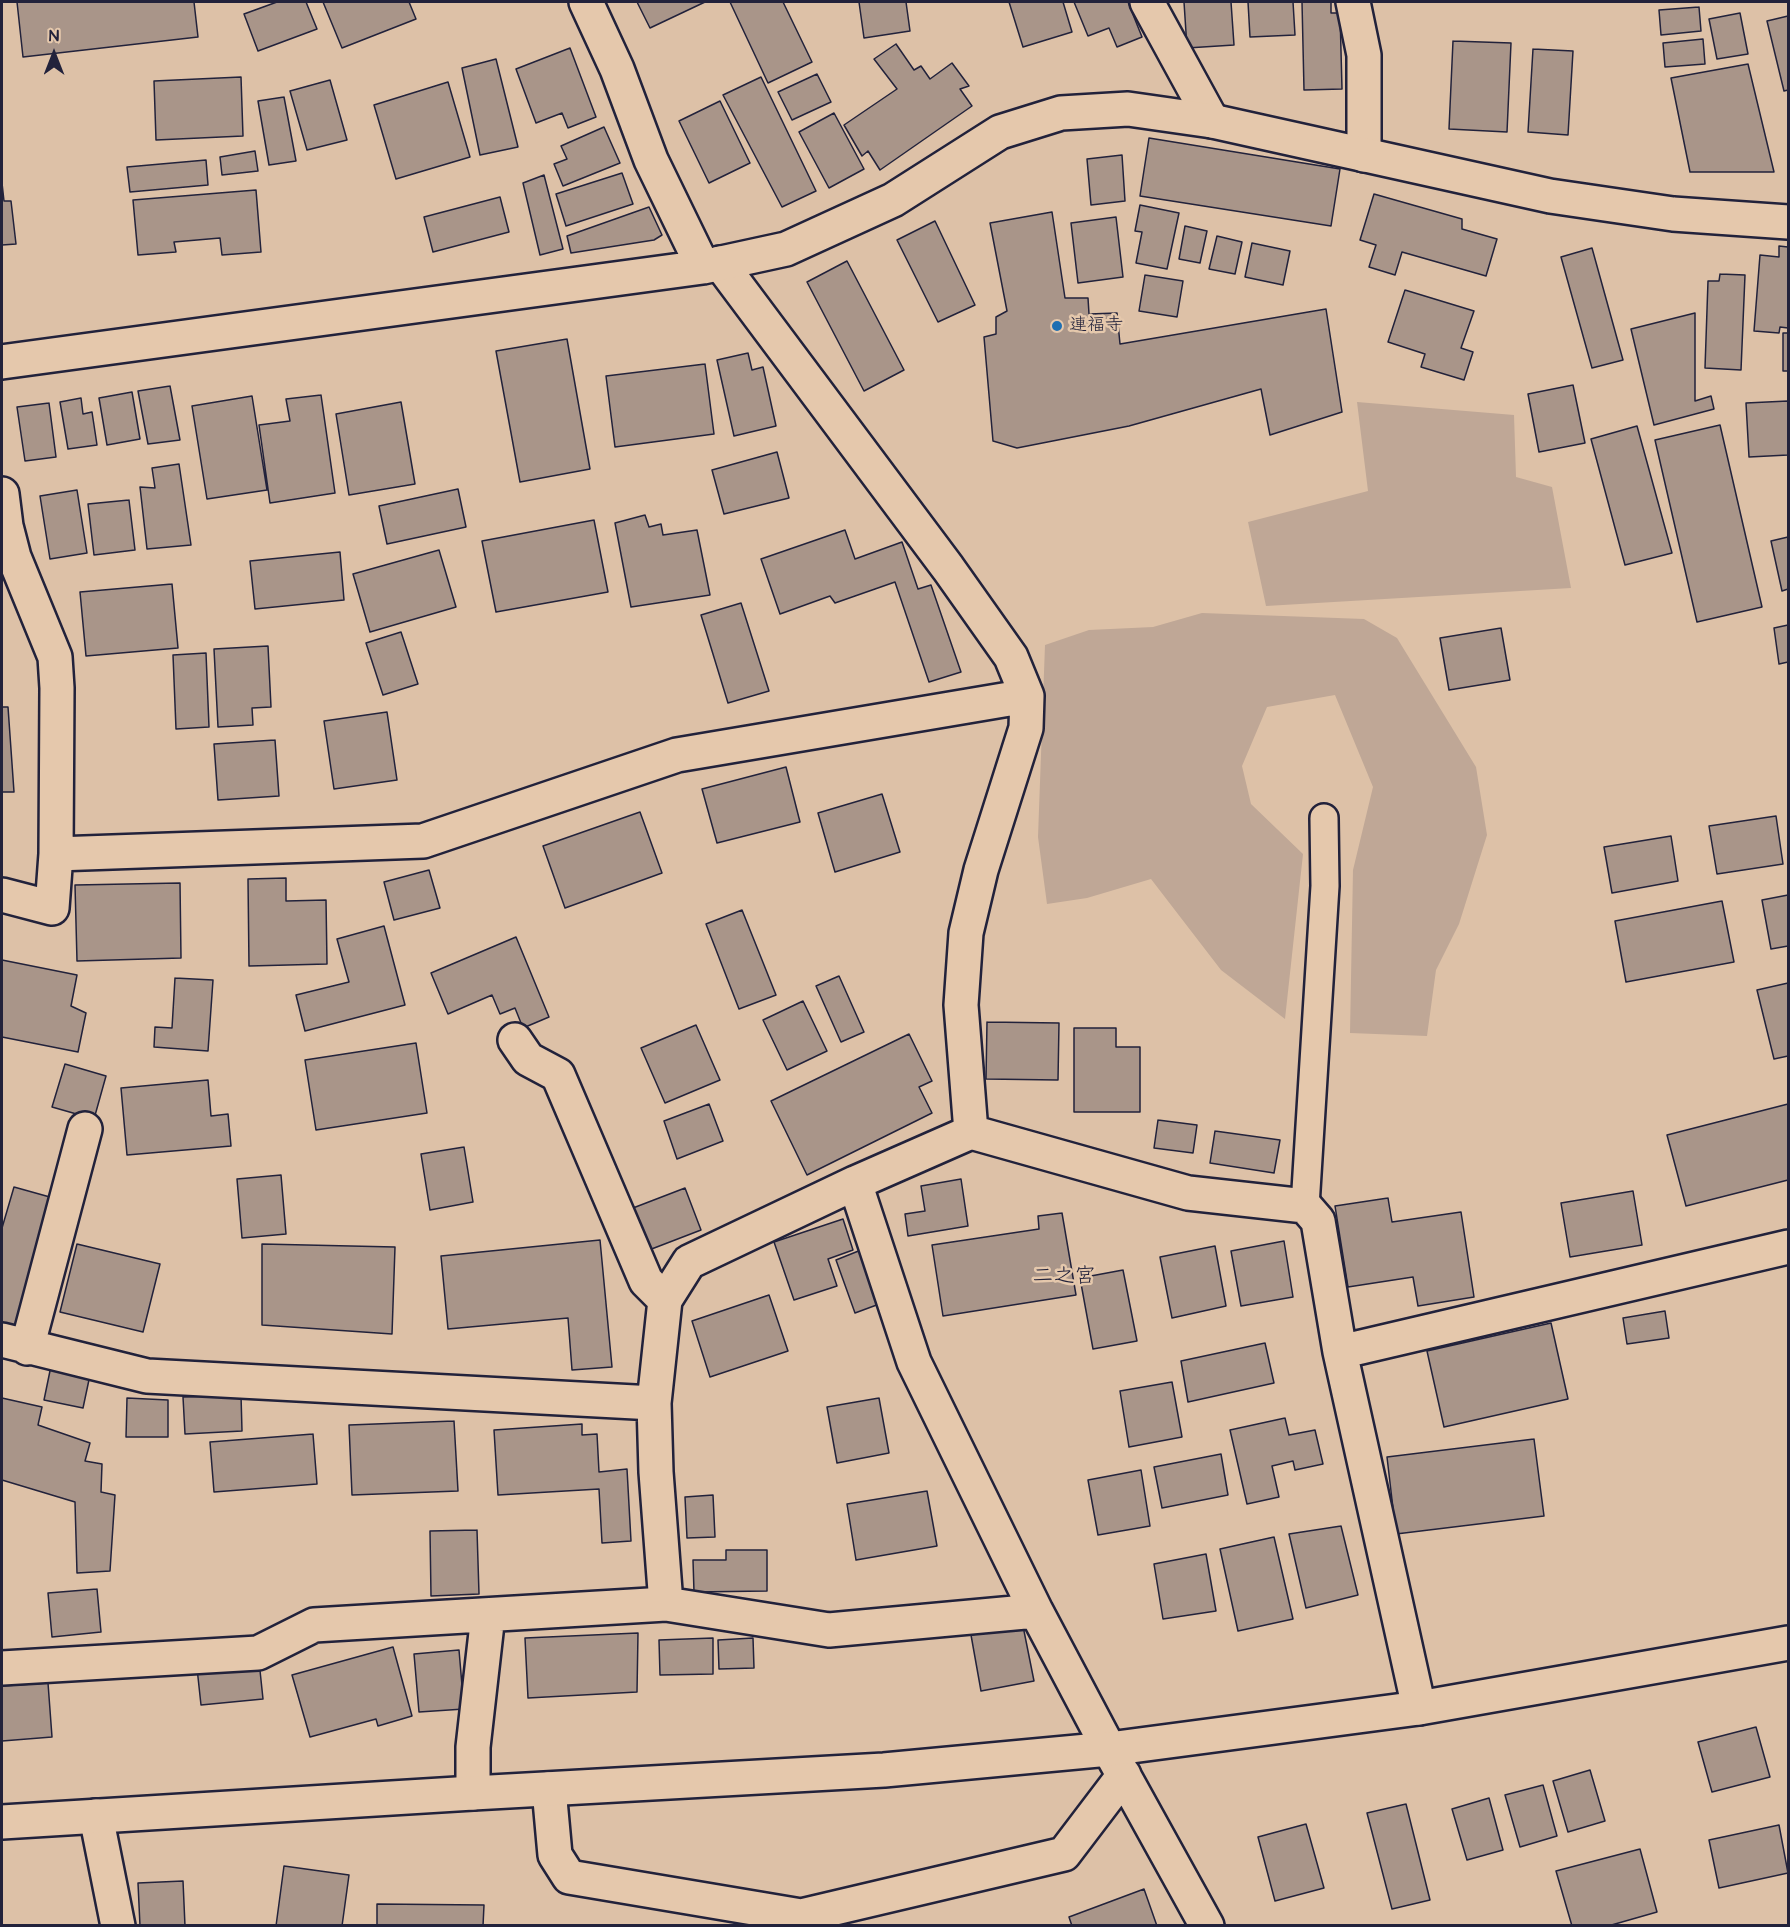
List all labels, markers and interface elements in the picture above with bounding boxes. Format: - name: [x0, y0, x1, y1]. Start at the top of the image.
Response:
- north arrow: [24, 24, 84, 84]
- text: N: [49, 25, 59, 47]
- place label: 連福寺: [1069, 315, 1123, 337]
- marker: 連福寺: [1050, 319, 1064, 333]
- district label: 二之宮: [1033, 1265, 1095, 1291]

